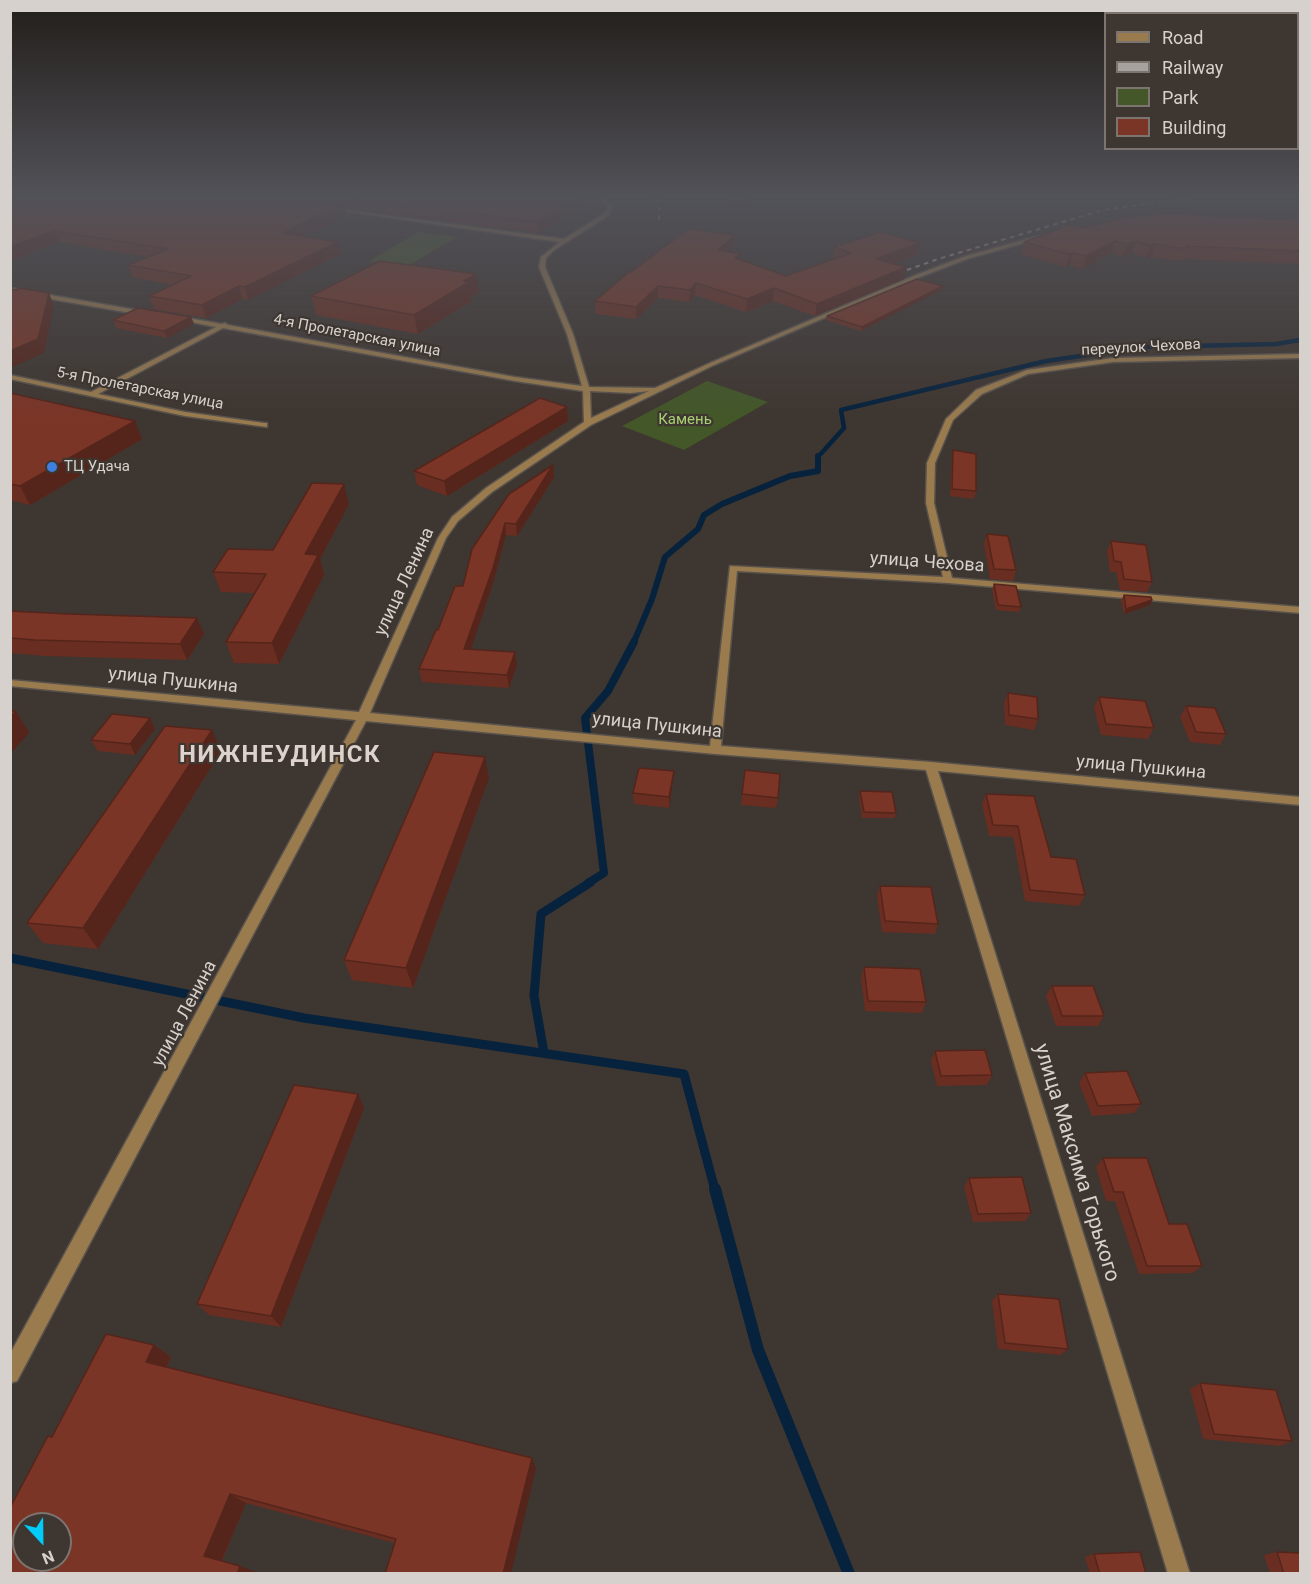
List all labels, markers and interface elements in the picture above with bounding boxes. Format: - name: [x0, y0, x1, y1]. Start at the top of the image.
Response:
- legend: [1104, 12, 1299, 150]
- text: Road: [1162, 27, 1203, 48]
- text: Railway: [1162, 57, 1223, 78]
- text: Park: [1162, 87, 1198, 108]
- text: Building: [1162, 117, 1226, 138]
- street label: 4-я Пролетарская улица: [272, 311, 442, 361]
- street label: переулок Чехова: [1081, 336, 1201, 360]
- street label: 5-я Пролетарская улица: [55, 364, 225, 414]
- park label: Камень: [658, 411, 712, 429]
- place label: ТЦ Удача: [64, 458, 130, 476]
- marker: ТЦ Удача: [45, 460, 59, 474]
- street label: улица Ленина: [370, 524, 440, 640]
- street label: улица Чехова: [869, 548, 985, 578]
- street label: улица Пушкина: [107, 663, 239, 699]
- street label: улица Пушкина: [591, 708, 723, 744]
- district label: НИЖНЕУДИНСК: [179, 742, 381, 770]
- street label: улица Пушкина: [1075, 752, 1207, 784]
- street label: улица Ленина: [148, 957, 222, 1071]
- street label: улица Максима Горького: [1028, 1041, 1124, 1285]
- north arrow: [12, 1512, 72, 1572]
- text: N: [39, 1546, 57, 1568]

